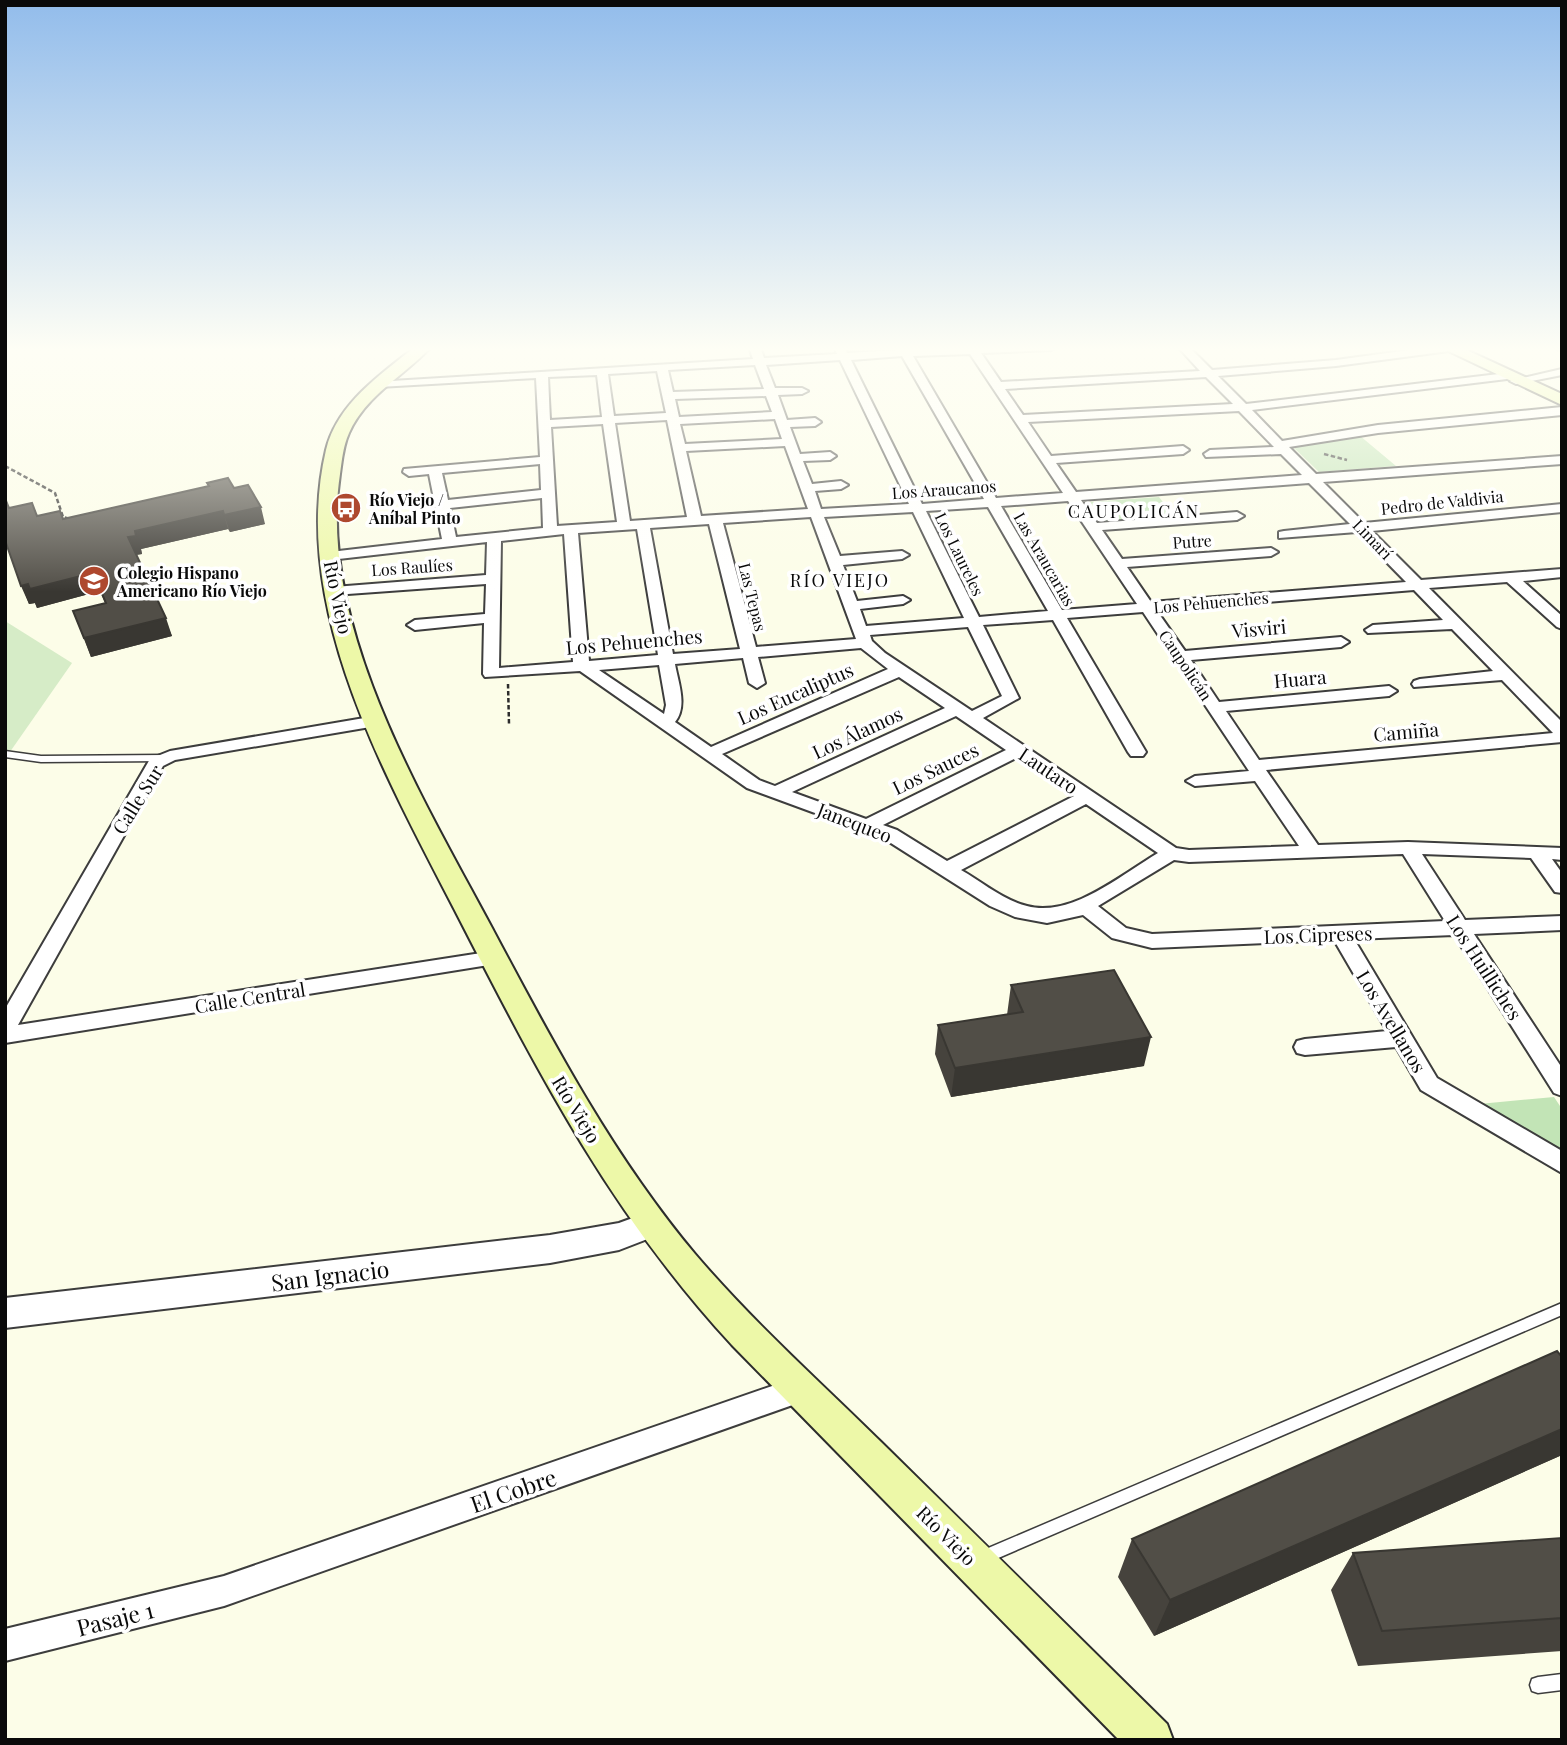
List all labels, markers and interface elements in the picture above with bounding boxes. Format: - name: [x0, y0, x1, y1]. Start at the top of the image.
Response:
- street label: Los Araucanos: [891, 475, 997, 503]
- street label: Pedro de Valdivia: [1380, 485, 1504, 519]
- place label: Río Viejo / Aníbal Pinto: [368, 489, 461, 528]
- bus stop icon: Río Viejo / Aníbal Pinto: [329, 491, 363, 525]
- district label: CAUPOLICÁN: [1068, 499, 1200, 523]
- street label: Las Araucarias: [1010, 508, 1080, 610]
- street label: Los Laureles: [931, 509, 989, 599]
- street label: Limarí: [1349, 514, 1397, 564]
- street label: Putre: [1172, 529, 1212, 553]
- street label: Los Raulíes: [371, 554, 453, 580]
- street label: Río Viejo: [319, 558, 359, 636]
- street label: Las Tepas: [734, 561, 772, 633]
- place label: Colegio Hispano Americano Río Viejo: [116, 562, 267, 601]
- school or university icon: Colegio Hispano Americano Río Viejo: [77, 564, 111, 598]
- district label: RÍO VIEJO: [790, 568, 890, 592]
- street label: Los Pehuenches: [1153, 587, 1269, 617]
- street label: Visviri: [1230, 613, 1288, 643]
- street label: Los Pehuenches: [565, 622, 703, 660]
- street label: Caupolicán: [1155, 626, 1218, 705]
- street label: Los Eucaliptus: [733, 656, 857, 730]
- street label: Huara: [1273, 663, 1328, 693]
- street label: Los Álamos: [808, 700, 906, 764]
- street label: Camiña: [1372, 715, 1440, 747]
- street label: Los Sauces: [888, 736, 982, 800]
- street label: Lautaro: [1014, 741, 1084, 799]
- street label: Calle Sur: [105, 759, 169, 839]
- street label: Janequeo: [813, 796, 896, 848]
- street label: Los Huilliches: [1441, 909, 1529, 1025]
- street label: Los Cipreses: [1263, 919, 1373, 949]
- street label: Los Avellanos: [1351, 965, 1433, 1077]
- street label: Calle Central: [193, 975, 308, 1019]
- street label: Río Viejo: [547, 1070, 607, 1148]
- street label: San Ignacio: [269, 1252, 391, 1298]
- street label: El Cobre: [466, 1461, 560, 1519]
- street label: Río Viejo: [911, 1499, 983, 1571]
- street label: Pasaje 1: [73, 1593, 157, 1643]

